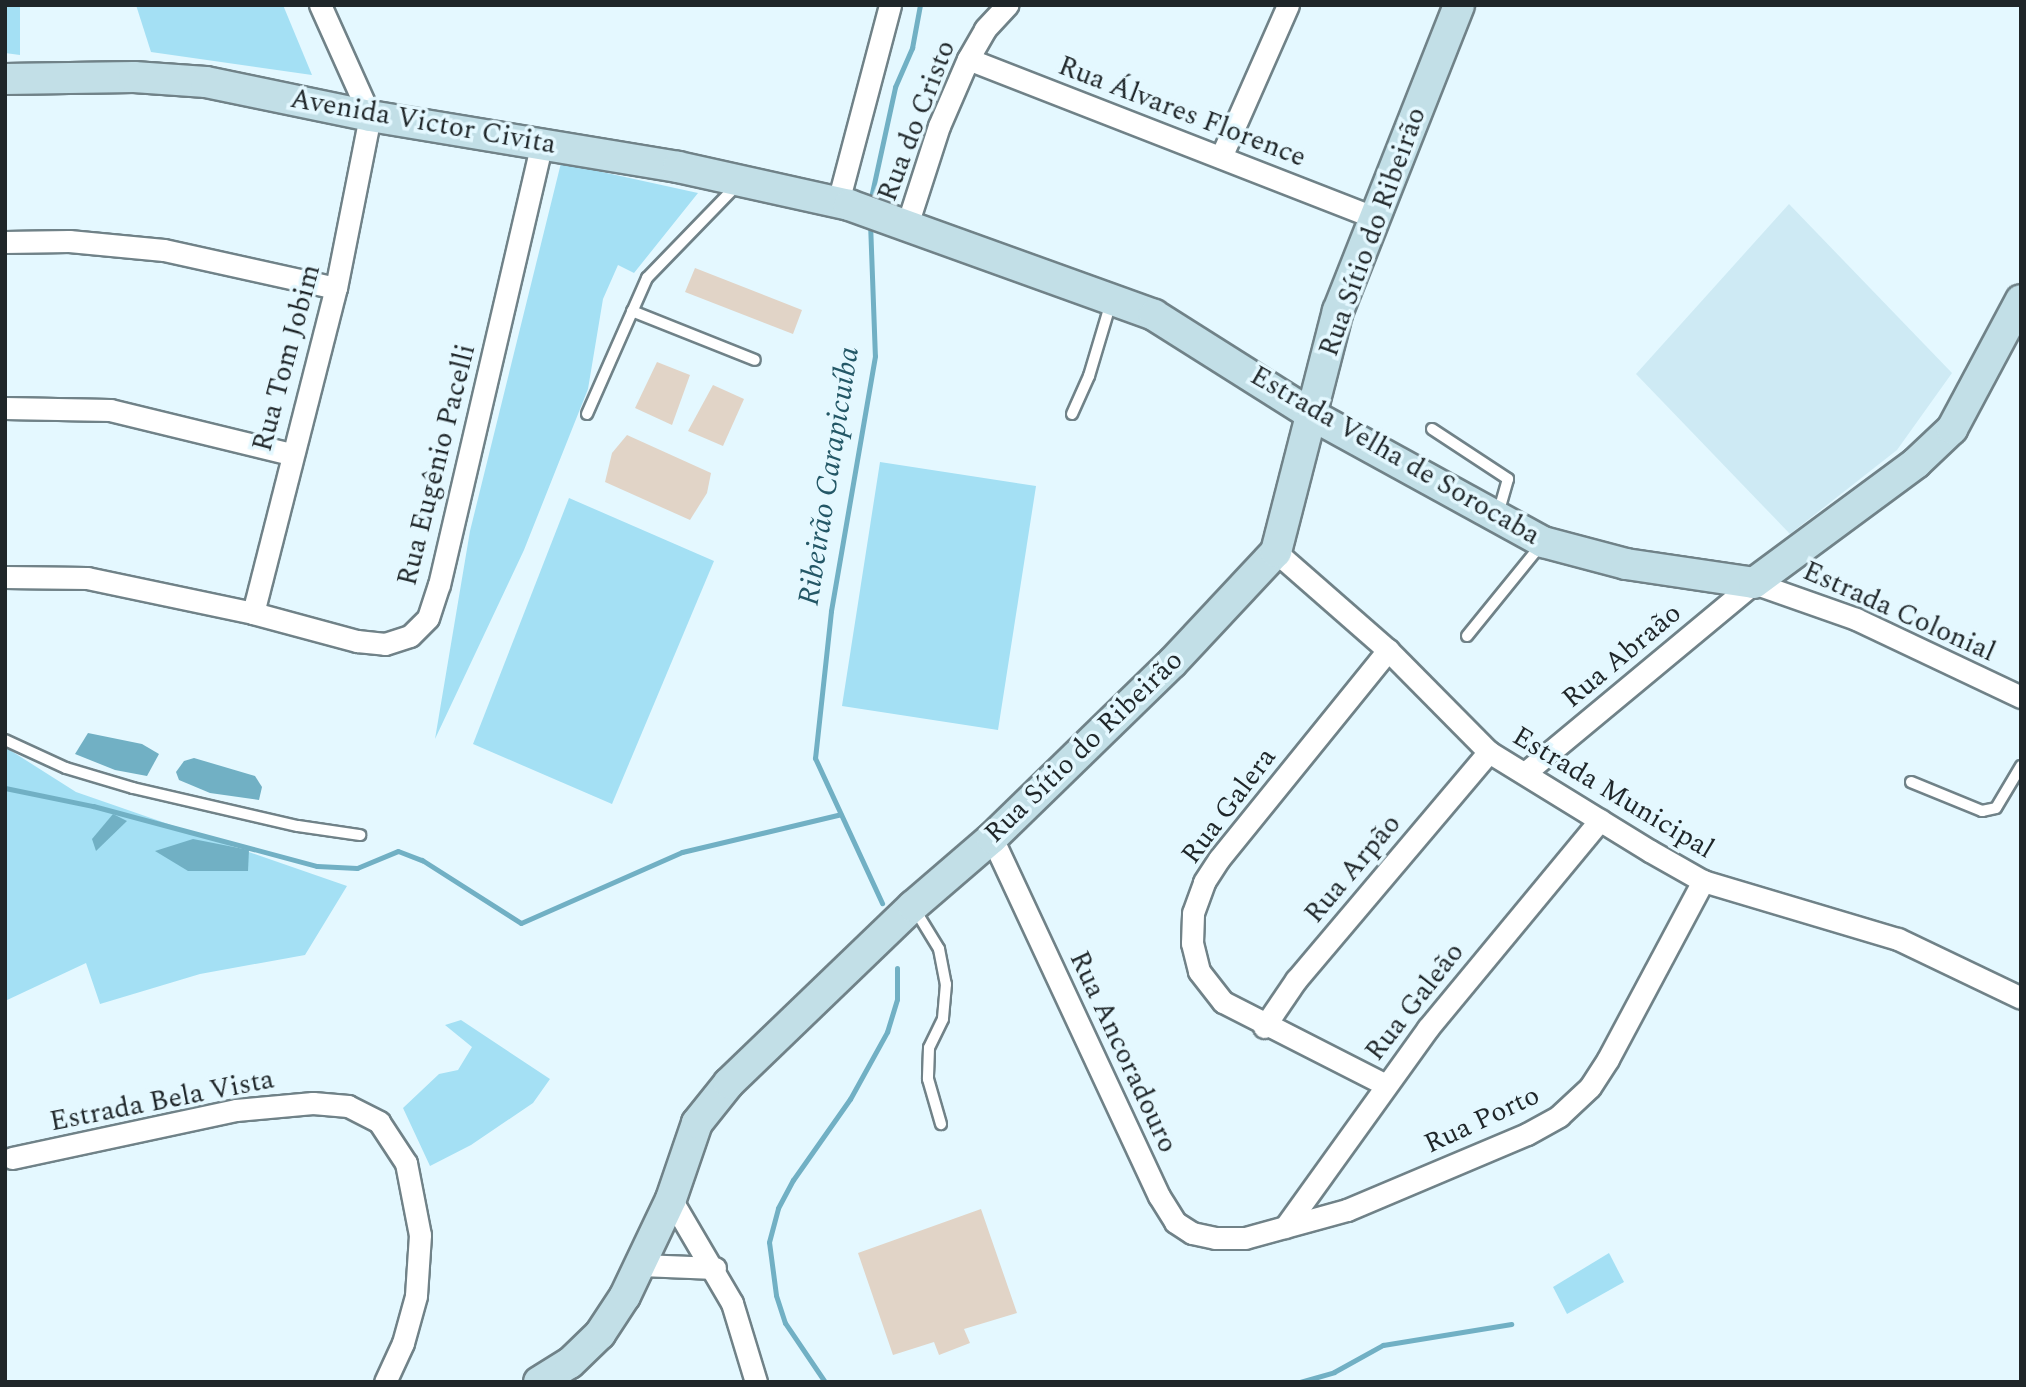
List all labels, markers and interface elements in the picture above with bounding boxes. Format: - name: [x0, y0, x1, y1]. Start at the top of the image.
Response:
- street label: Rua do Cristo: [871, 36, 963, 206]
- street label: Rua Álvares Florence: [1053, 49, 1311, 175]
- street label: Avenida Victor Civita: [288, 82, 558, 162]
- street label: Rua Sítio do Ribeirão: [1312, 103, 1434, 361]
- street label: Rua Tom Jobim: [246, 261, 328, 455]
- street label: Rua Eugênio Pacelli: [391, 341, 483, 589]
- water label: Ribeirão Carapicuíba: [791, 344, 867, 608]
- street label: Estrada Velha de Sorocaba: [1244, 359, 1546, 553]
- street label: Estrada Colonial: [1798, 555, 2000, 669]
- street label: Rua Abraão: [1556, 597, 1688, 715]
- street label: Rua Sítio do Ribeirão: [978, 644, 1190, 850]
- street label: Estrada Municipal: [1506, 720, 1720, 866]
- street label: Rua Galera: [1174, 741, 1284, 871]
- street label: Rua Arpão: [1298, 808, 1408, 930]
- street label: Rua Galeão: [1358, 936, 1472, 1068]
- street label: Rua Ancoradouro: [1062, 946, 1184, 1158]
- street label: Estrada Bela Vista: [47, 1063, 277, 1139]
- street label: Rua Porto: [1419, 1079, 1545, 1161]

